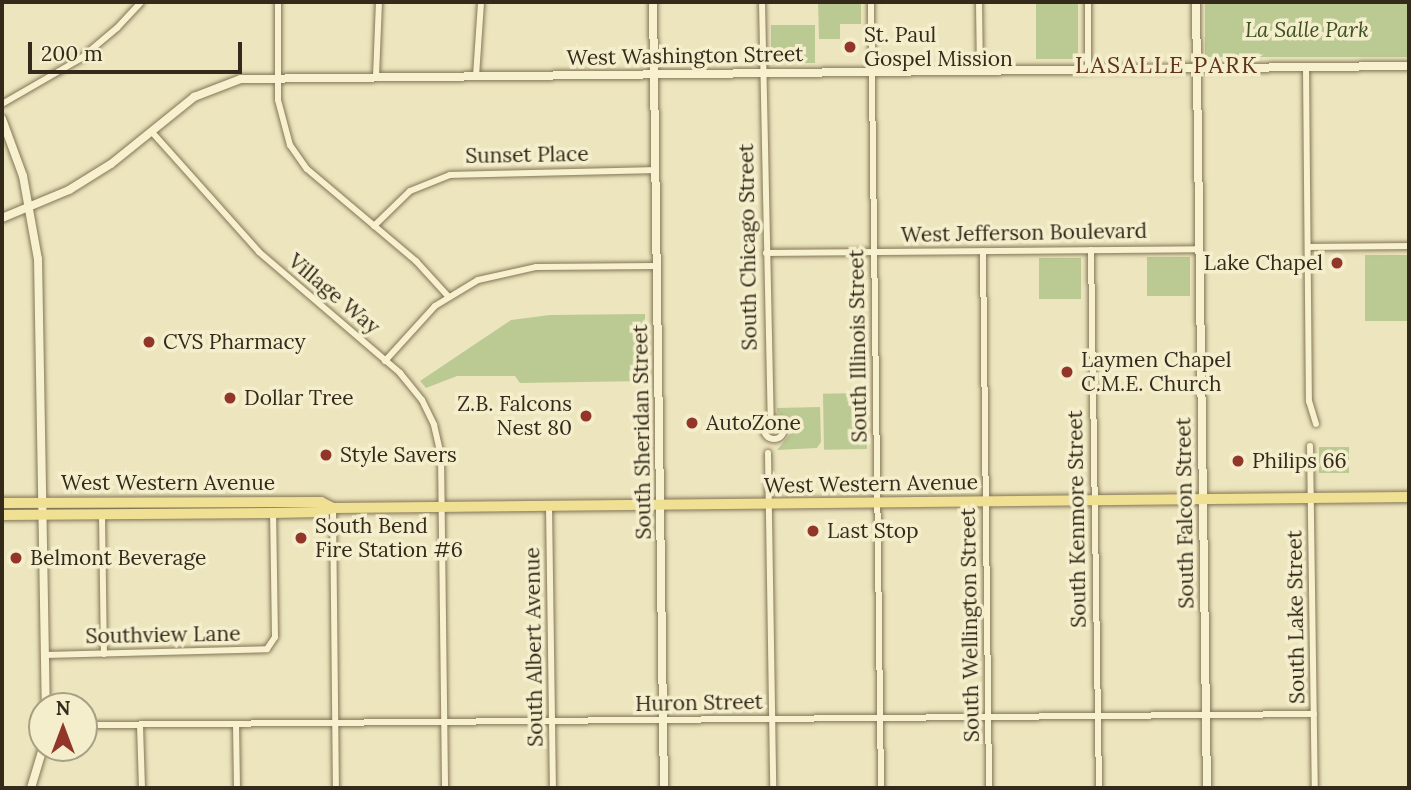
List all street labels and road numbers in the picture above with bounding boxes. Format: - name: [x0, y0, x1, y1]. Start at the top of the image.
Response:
- street label: West Washington Street: [567, 41, 803, 71]
- street label: Sunset Place: [465, 141, 589, 169]
- street label: South Chicago Street: [734, 143, 762, 351]
- street label: West Jefferson Boulevard: [901, 218, 1147, 248]
- street label: Village Way: [283, 248, 385, 340]
- street label: South Illinois Street: [844, 249, 872, 443]
- street label: South Sheridan Street: [628, 324, 656, 540]
- street label: South Kenmore Street: [1063, 410, 1091, 628]
- street label: South Falcon Street: [1171, 417, 1199, 609]
- street label: West Western Avenue: [61, 470, 275, 496]
- street label: West Western Avenue: [764, 470, 978, 498]
- street label: South Wellington Street: [955, 508, 985, 742]
- street label: South Lake Street: [1282, 530, 1310, 704]
- street label: South Albert Avenue: [520, 547, 548, 747]
- street label: Southview Lane: [85, 621, 241, 649]
- street label: Huron Street: [635, 689, 763, 717]

